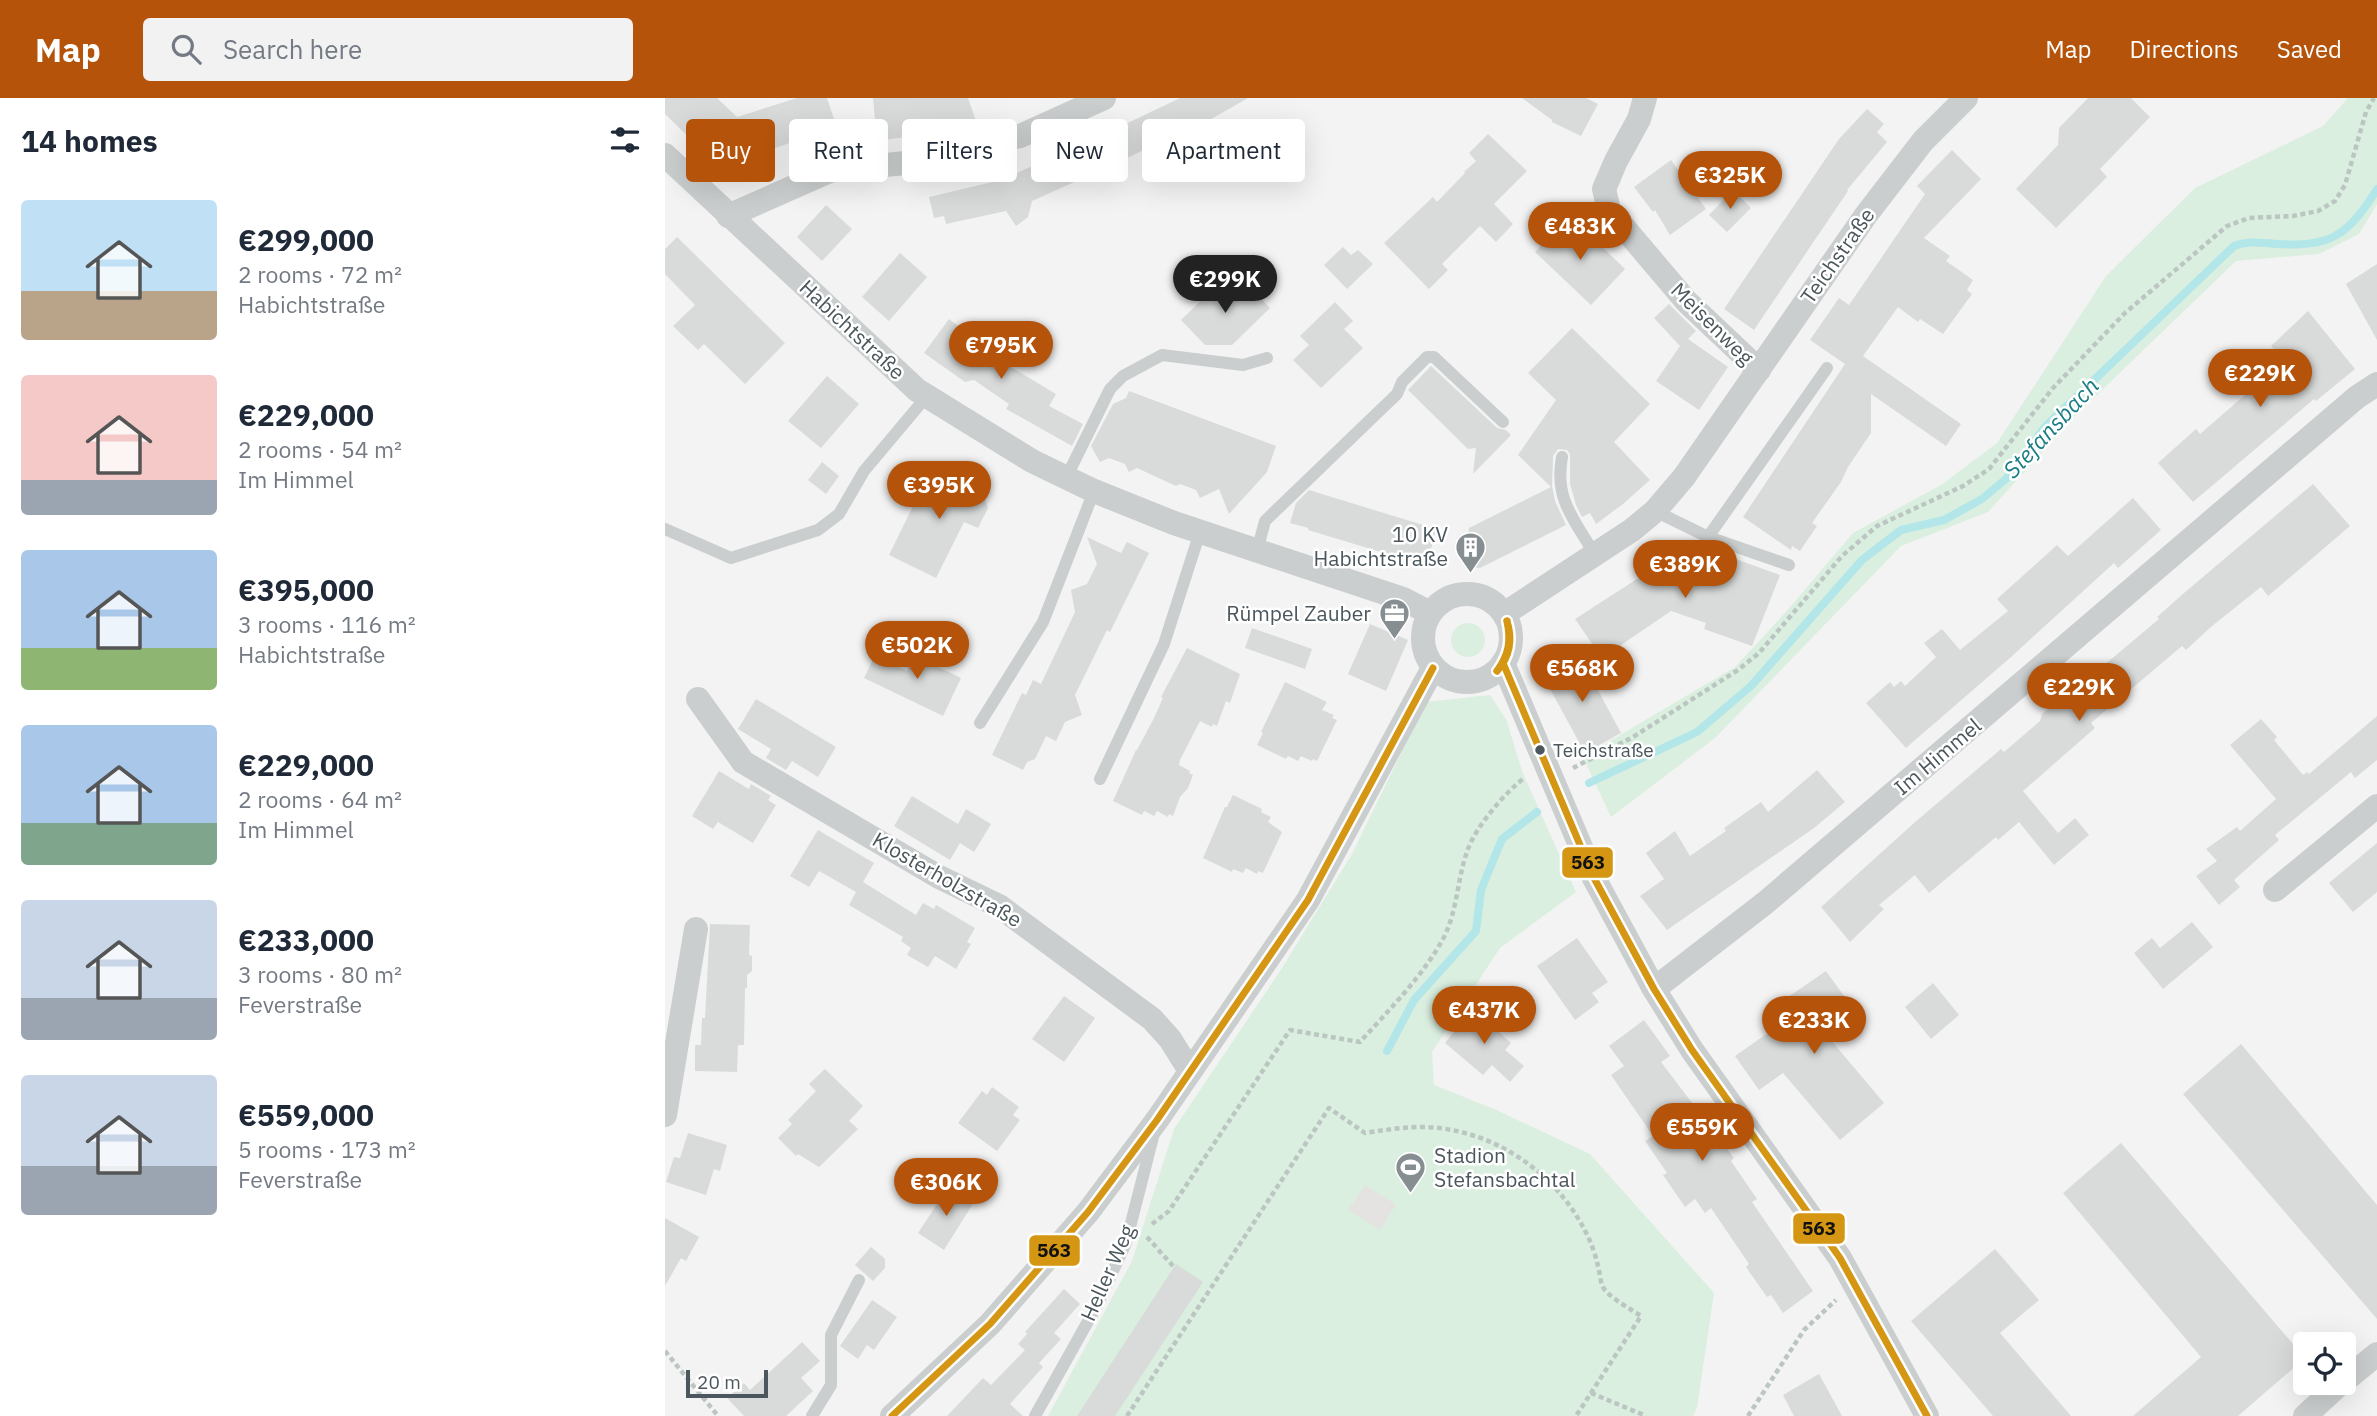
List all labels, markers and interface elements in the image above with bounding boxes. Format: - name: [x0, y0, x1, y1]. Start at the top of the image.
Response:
- search box: [143, 18, 633, 81]
- text: Map: [35, 28, 101, 71]
- icon: search: [167, 30, 205, 68]
- text: Search here: [223, 32, 362, 66]
- text: Map: [2045, 33, 2091, 65]
- text: Directions: [2129, 33, 2239, 65]
- text: Saved: [2277, 33, 2342, 65]
- chip: Buy: [686, 119, 775, 182]
- chip: Rent: [789, 119, 888, 182]
- chip: Filters: [902, 119, 1017, 182]
- chip: New: [1031, 119, 1128, 182]
- chip: Apartment: [1142, 119, 1305, 182]
- text: 14 homes: [21, 121, 158, 160]
- icon: filters: [606, 121, 644, 159]
- pin: €325K: [1681, 152, 1779, 211]
- text: €325K: [1694, 159, 1766, 189]
- pin: €483K: [1531, 202, 1629, 262]
- street label: Teichstraße: [1794, 202, 1881, 309]
- text: €483K: [1544, 210, 1616, 240]
- text: €299,000: [238, 220, 374, 259]
- icon: home: [77, 228, 161, 312]
- pin: €299K: [1176, 256, 1274, 315]
- text: 2 rooms · 72 m²: [238, 259, 402, 289]
- text: €299K: [1189, 263, 1261, 293]
- street label: Habichtstraße: [794, 273, 911, 385]
- street label: Meisenweg: [1665, 276, 1760, 371]
- text: Habichtstraße: [238, 289, 385, 319]
- pin: €795K: [952, 322, 1050, 381]
- text: €795K: [965, 329, 1037, 359]
- pin: €229K: [2211, 350, 2309, 409]
- text: €229K: [2224, 357, 2296, 387]
- water label: Stefansbach: [1996, 371, 2105, 484]
- text: €229,000: [238, 395, 374, 434]
- icon: home: [77, 403, 161, 487]
- text: 2 rooms · 54 m²: [238, 434, 402, 464]
- pin: €395K: [890, 462, 988, 521]
- text: Im Himmel: [238, 464, 354, 494]
- text: €395K: [903, 469, 975, 499]
- place label: 10 KV Habichtstraße: [1313, 520, 1448, 572]
- building icon: 10 KV Habichtstraße: [1454, 530, 1488, 574]
- pin: €389K: [1636, 540, 1734, 600]
- text: €389K: [1649, 548, 1721, 578]
- text: €395,000: [238, 570, 374, 609]
- icon: home: [77, 578, 161, 662]
- office icon: Rümpel Zauber: [1377, 597, 1411, 641]
- place label: Rümpel Zauber: [1226, 599, 1371, 627]
- text: 3 rooms · 116 m²: [238, 609, 416, 639]
- pin: €502K: [868, 622, 966, 681]
- text: €502K: [881, 629, 953, 659]
- text: Habichtstraße: [238, 639, 385, 669]
- pin: €568K: [1533, 644, 1631, 704]
- text: €568K: [1546, 652, 1618, 682]
- pin: €229K: [2030, 664, 2128, 723]
- text: €229K: [2043, 671, 2115, 701]
- street label: Im Himmel: [1888, 711, 1987, 801]
- place label: Teichstraße: [1553, 738, 1654, 762]
- marker: Teichstraße: [1533, 743, 1547, 757]
- text: €229,000: [238, 745, 374, 784]
- icon: home: [77, 753, 161, 837]
- text: 2 rooms · 64 m²: [238, 784, 402, 814]
- text: Im Himmel: [238, 814, 354, 844]
- street label: Klosterholzstraße: [868, 825, 1027, 933]
- line badge: 563: [1561, 846, 1614, 879]
- text: 563: [1571, 850, 1605, 874]
- text: €233,000: [238, 920, 374, 959]
- icon: home: [77, 928, 161, 1012]
- text: 3 rooms · 80 m²: [238, 959, 402, 989]
- pin: €437K: [1435, 986, 1533, 1046]
- text: Feverstraße: [238, 989, 362, 1019]
- text: €437K: [1448, 994, 1520, 1024]
- pin: €233K: [1765, 996, 1863, 1056]
- text: €233K: [1778, 1004, 1850, 1034]
- text: €559,000: [238, 1095, 374, 1134]
- icon: home: [77, 1103, 161, 1187]
- pin: €559K: [1653, 1104, 1751, 1163]
- text: €559K: [1666, 1111, 1738, 1141]
- text: 5 rooms · 173 m²: [238, 1134, 416, 1164]
- place label: Stadion Stefansbachtal: [1434, 1141, 1576, 1193]
- sports icon: Stadion Stefansbachtal: [1394, 1151, 1428, 1195]
- pin: €306K: [897, 1158, 995, 1218]
- text: Feverstraße: [238, 1164, 362, 1194]
- text: €306K: [910, 1166, 982, 1196]
- line badge: 563: [1792, 1212, 1846, 1245]
- text: 563: [1802, 1216, 1836, 1240]
- street label: Heller Weg: [1073, 1220, 1141, 1325]
- line badge: 563: [1028, 1234, 1081, 1267]
- text: 563: [1037, 1238, 1071, 1262]
- map controls: [2293, 1332, 2356, 1395]
- button: locate: [2293, 1332, 2356, 1395]
- scale bar: [686, 1367, 768, 1399]
- text: 20 m: [697, 1370, 741, 1394]

